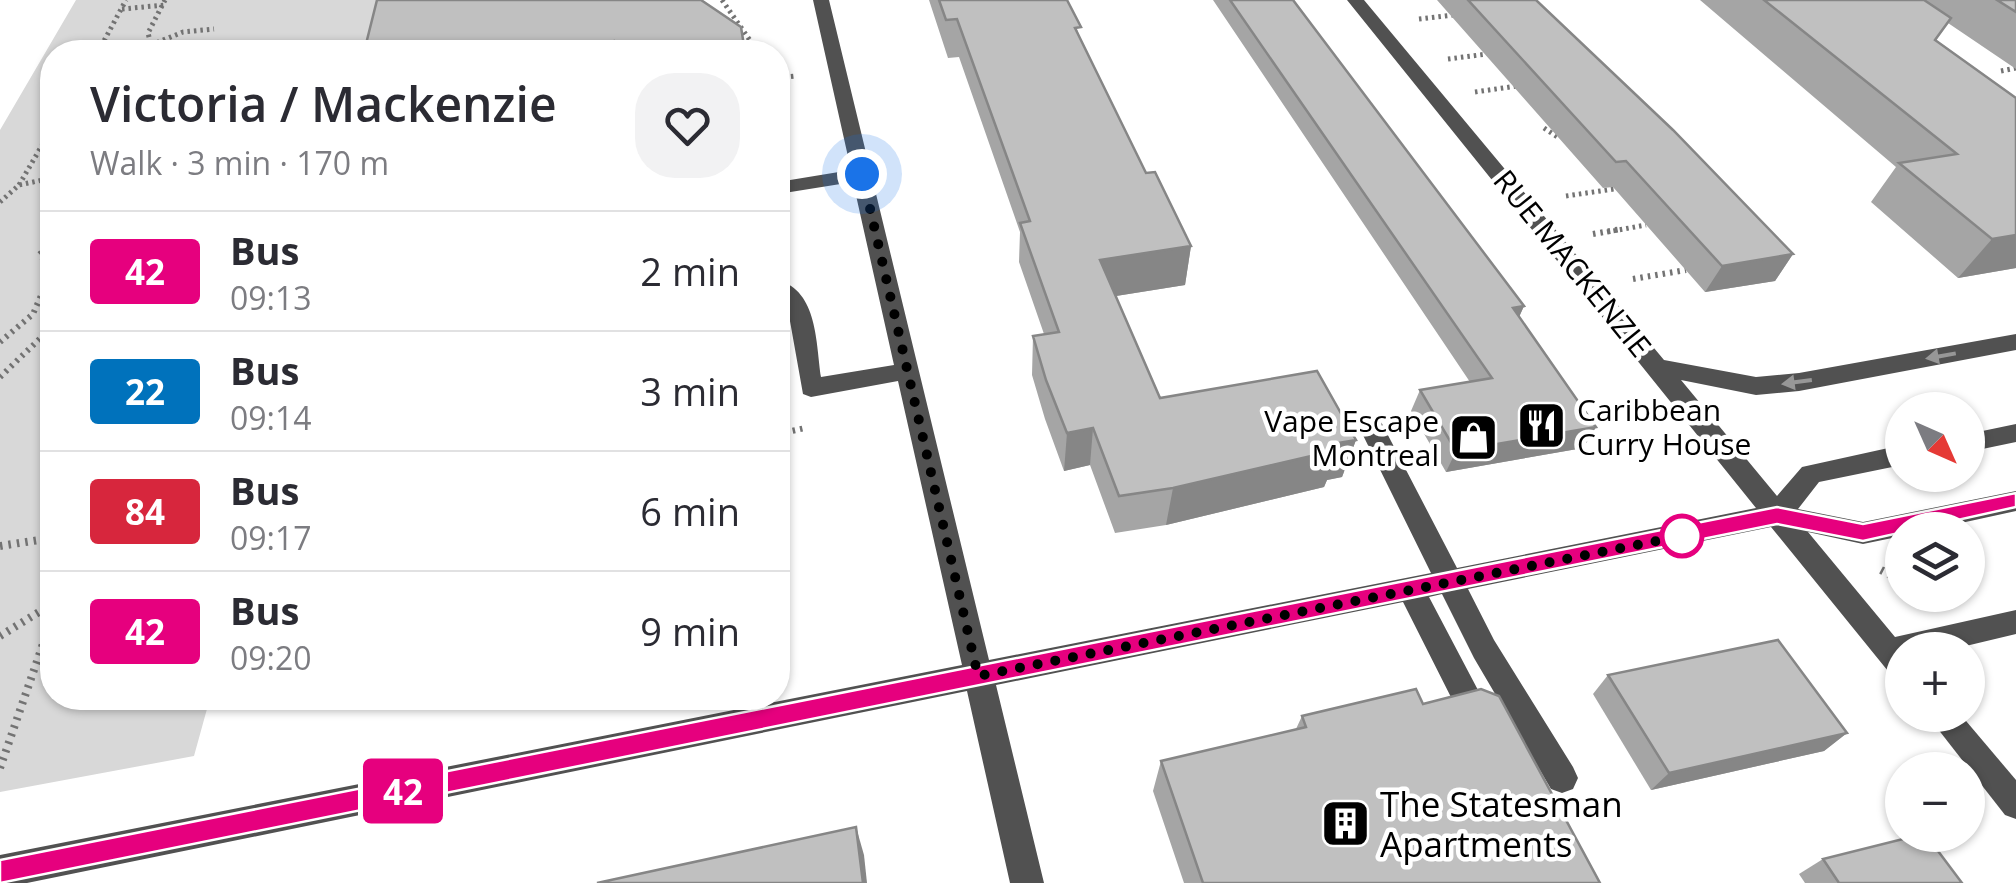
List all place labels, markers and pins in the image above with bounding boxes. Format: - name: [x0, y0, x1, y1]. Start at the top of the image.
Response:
- place label: Caribbean Curry House: [1577, 389, 1751, 464]
- place label: Vape Escape Montreal: [1264, 400, 1439, 475]
- restaurant icon: Caribbean Curry House: [1516, 400, 1568, 452]
- shop icon: Vape Escape Montreal: [1448, 411, 1500, 463]
- unlabelled marker: [1661, 515, 1703, 557]
- place label: The Statesman Apartments: [1380, 780, 1623, 867]
- building icon: The Statesman Apartments: [1319, 797, 1371, 849]

